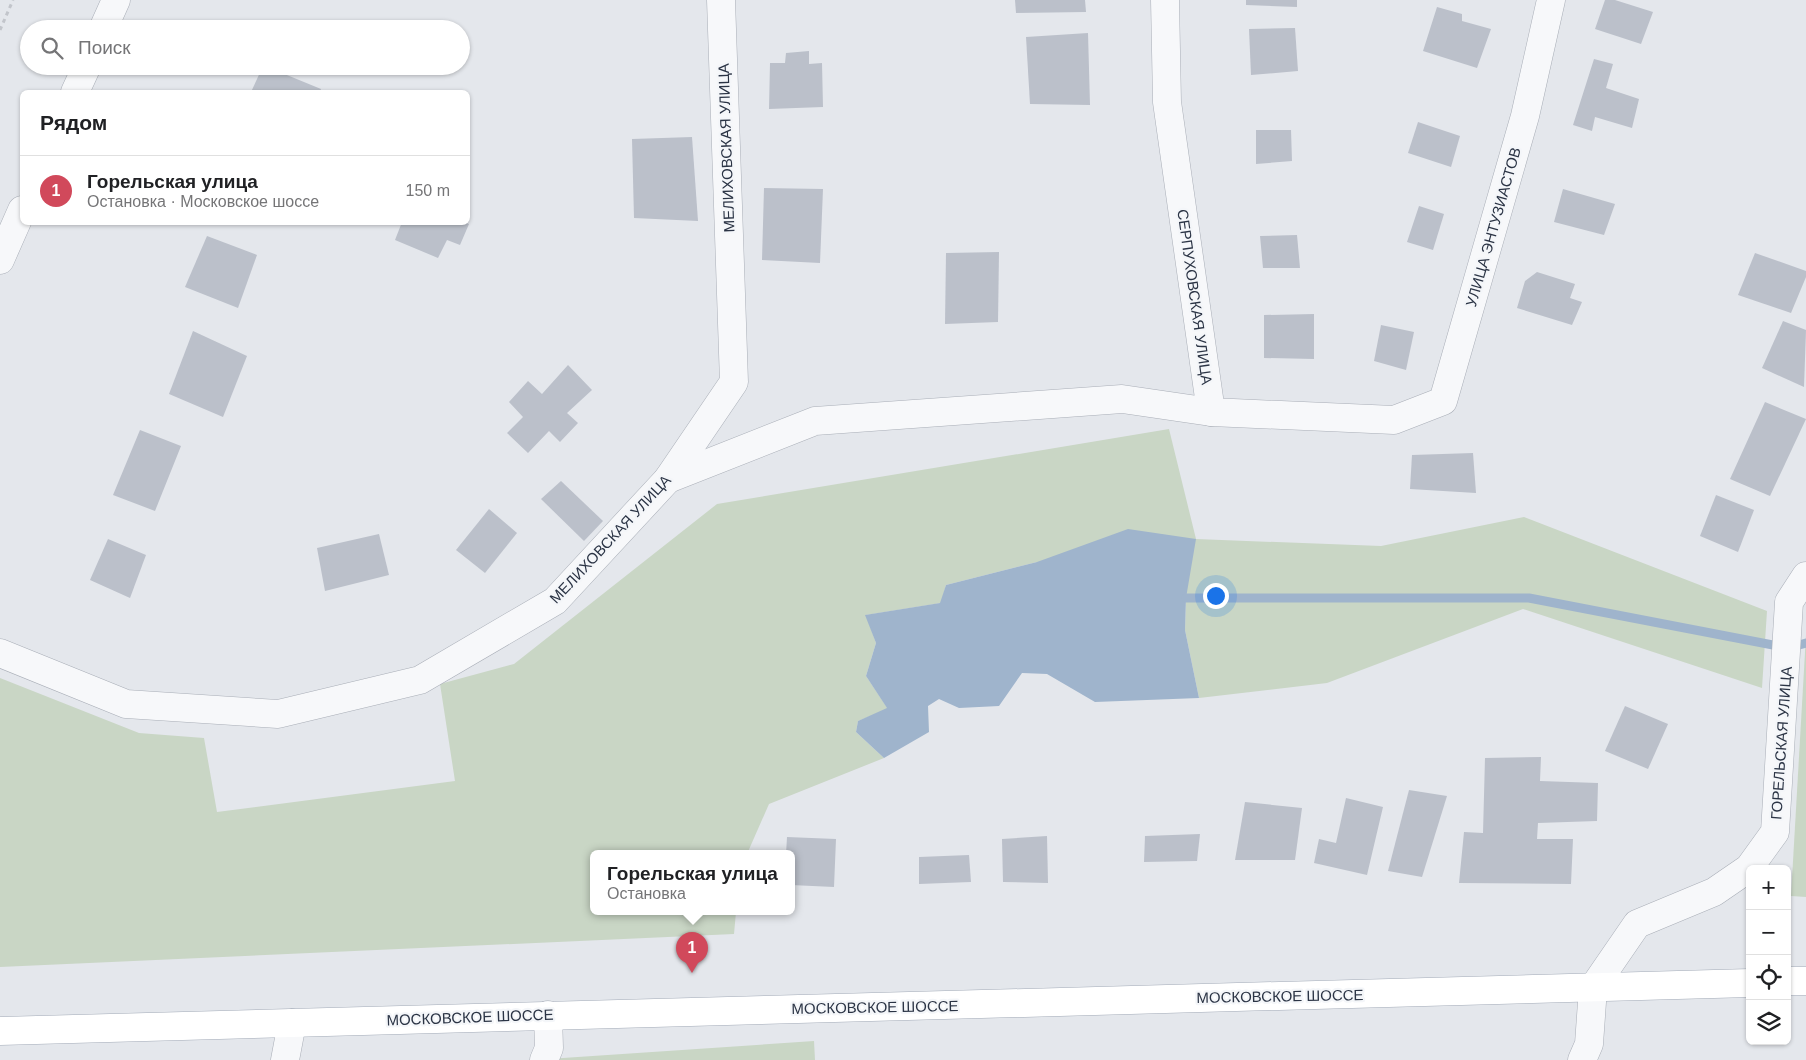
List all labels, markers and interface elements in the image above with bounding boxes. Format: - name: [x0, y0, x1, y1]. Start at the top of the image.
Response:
- search box: [20, 20, 470, 75]
- icon: search: [38, 34, 66, 62]
- text: Поиск: [78, 37, 131, 58]
- street label: МЕЛИХОВСКАЯ УЛИЦА: [715, 63, 737, 233]
- text: Рядом: [40, 111, 107, 134]
- street label: УЛИЦА ЭНТУЗИАСТОВ: [1462, 145, 1524, 309]
- text: Горельская улица: [87, 171, 258, 192]
- text: 1: [52, 182, 60, 199]
- text: 150 m: [406, 182, 450, 199]
- text: Остановка · Московское шоссе: [87, 193, 319, 210]
- street label: СЕРПУХОВСКАЯ УЛИЦА: [1174, 208, 1216, 386]
- street label: МЕЛИХОВСКАЯ УЛИЦА: [546, 471, 674, 607]
- your location: [1203, 583, 1229, 609]
- street label: ГОРЕЛЬСКАЯ УЛИЦА: [1767, 666, 1795, 820]
- popup: [590, 850, 795, 915]
- text: Горельская улица: [607, 863, 778, 884]
- map controls: [1746, 865, 1791, 1045]
- button: +: [1746, 865, 1791, 910]
- text: Остановка: [607, 885, 686, 902]
- button: −: [1746, 910, 1791, 955]
- pin: 1: [676, 932, 708, 973]
- button: locate: [1746, 955, 1791, 1000]
- street label: МОСКОВСКОЕ ШОССЕ: [1196, 986, 1364, 1006]
- street label: МОСКОВСКОЕ ШОССЕ: [791, 997, 959, 1017]
- button: layers: [1746, 1000, 1791, 1045]
- street label: МОСКОВСКОЕ ШОССЕ: [386, 1006, 554, 1028]

